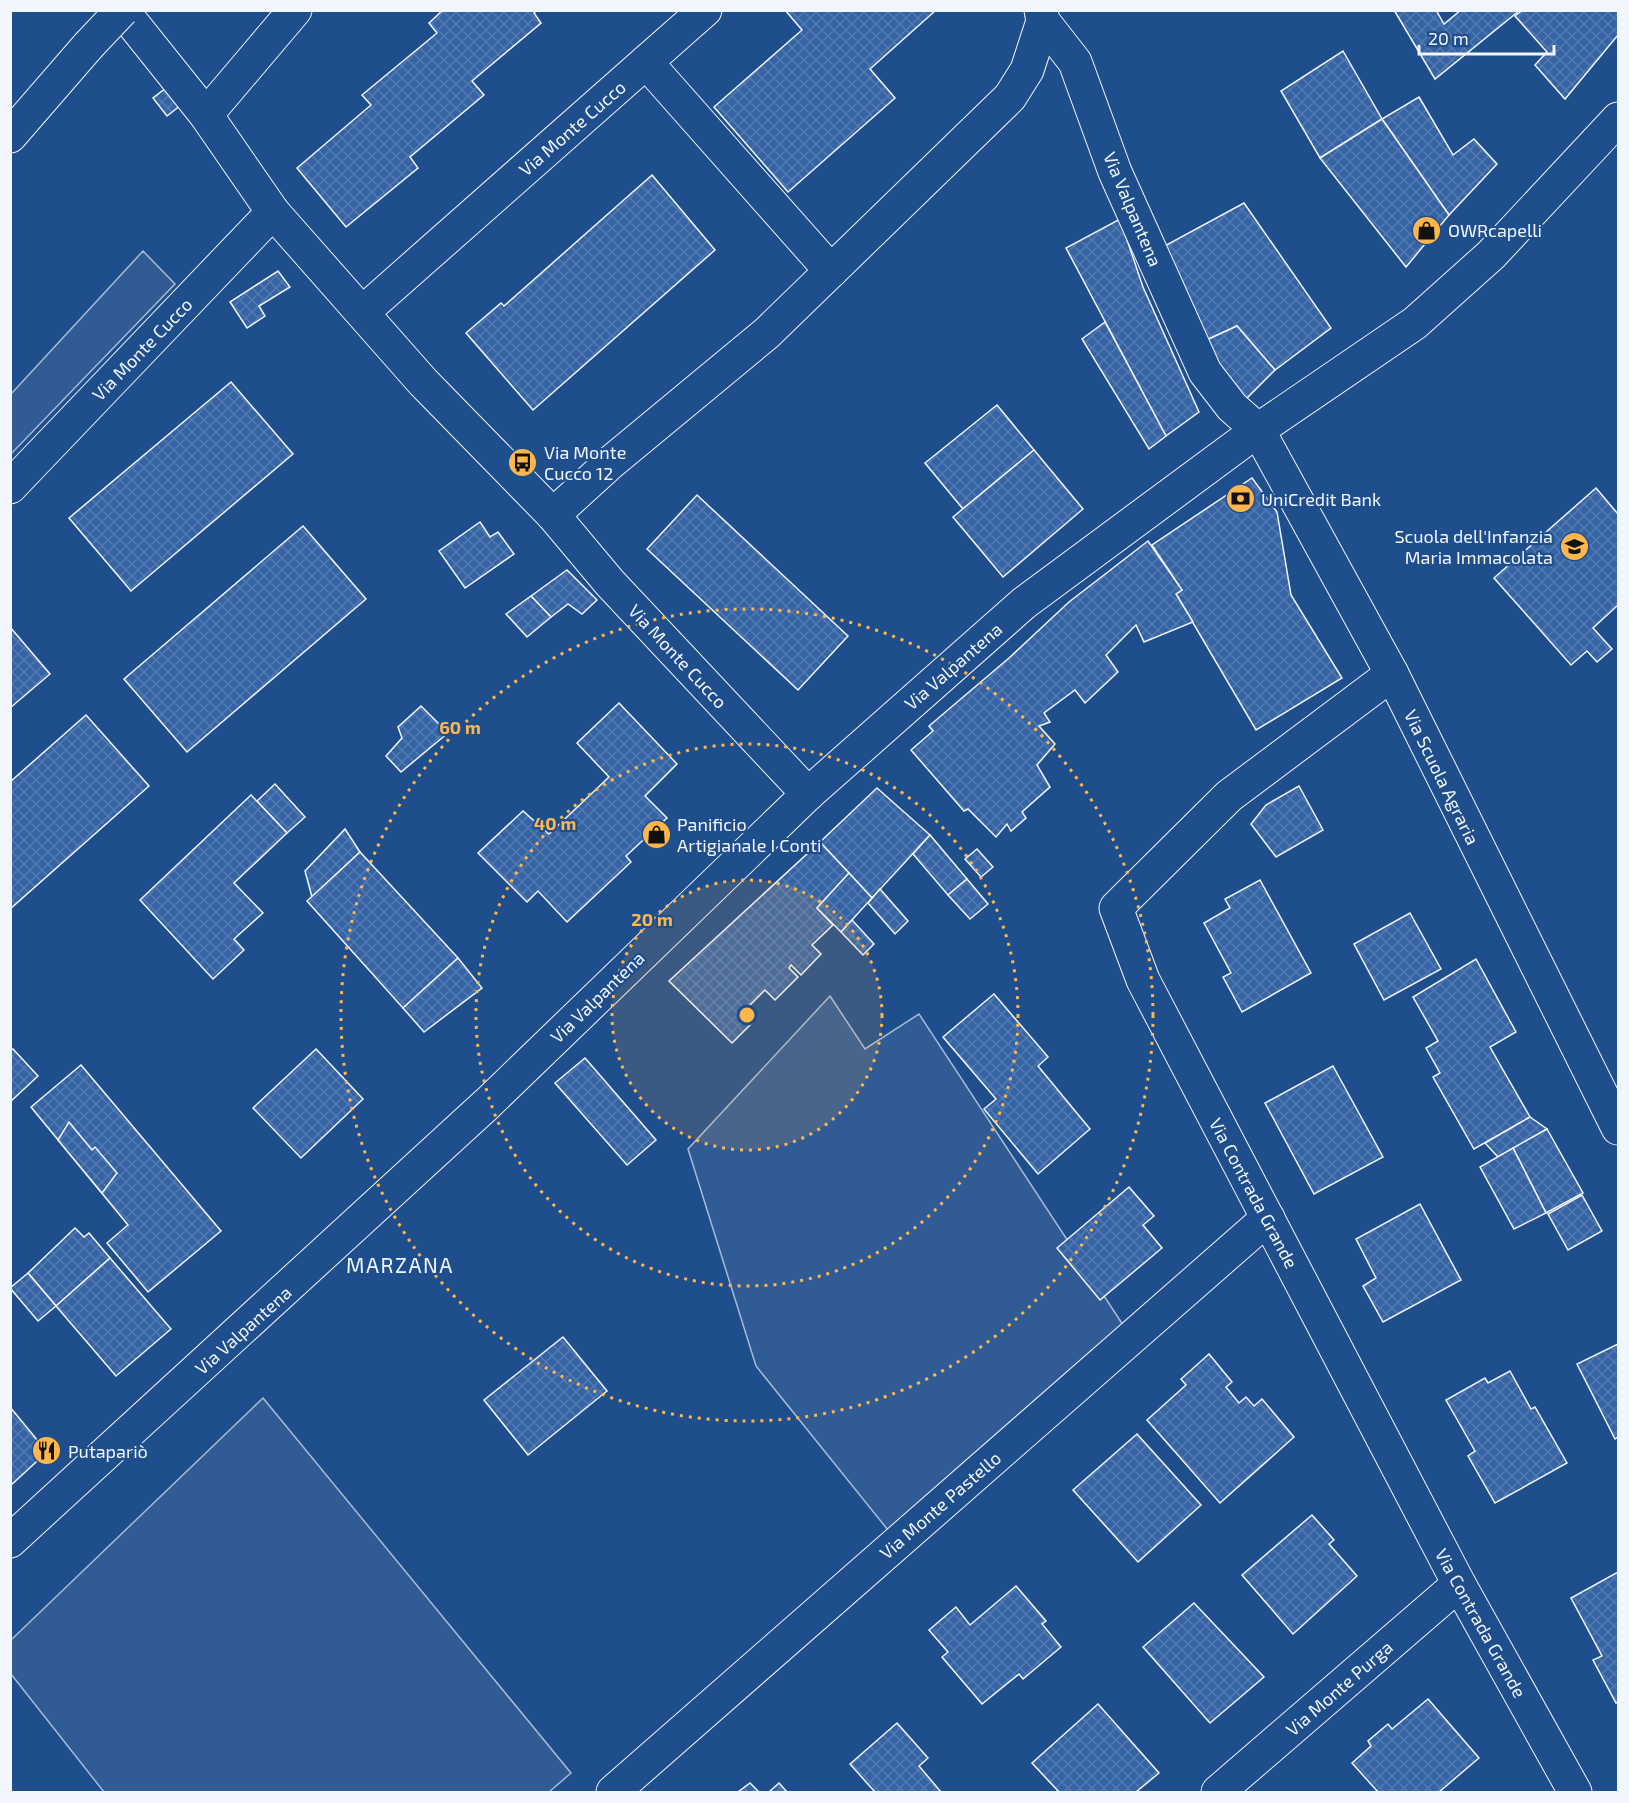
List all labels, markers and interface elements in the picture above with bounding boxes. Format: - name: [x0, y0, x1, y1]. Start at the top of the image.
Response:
- scale bar: [1419, 18, 1554, 56]
- text: 20 m: [1428, 27, 1469, 49]
- street label: Via Monte Cucco: [514, 76, 630, 180]
- street label: Via Valpantena: [1099, 148, 1167, 270]
- shop icon: OWRcapelli: [1411, 214, 1443, 246]
- place label: OWRcapelli: [1448, 219, 1542, 241]
- street label: Via Monte Cucco: [87, 293, 197, 405]
- place label: Via Monte Cucco 12: [544, 441, 626, 484]
- bus stop icon: Via Monte Cucco 12: [507, 446, 539, 478]
- bank icon: UniCredit Bank: [1224, 483, 1256, 515]
- place label: UniCredit Bank: [1261, 488, 1381, 510]
- place label: Scuola dell'Infanzia Maria Immacolata: [1394, 525, 1553, 568]
- school or university icon: Scuola dell'Infanzia Maria Immacolata: [1558, 530, 1590, 562]
- street label: Via Monte Cucco: [624, 599, 732, 713]
- street label: Via Valpantena: [900, 618, 1006, 714]
- street label: Via Scuola Agraria: [1400, 706, 1484, 848]
- text: 60 m: [439, 716, 481, 738]
- text: 40 m: [534, 812, 576, 834]
- place label: Panificio Artigianale I Conti: [677, 813, 822, 856]
- shop icon: Panificio Artigianale I Conti: [640, 818, 672, 850]
- text: 20 m: [631, 908, 673, 930]
- street label: Via Valpantena: [545, 947, 649, 1047]
- centre of rings: [737, 1005, 757, 1025]
- street label: Via Contrada Grande: [1205, 1114, 1303, 1272]
- district label: MARZANA: [346, 1252, 454, 1277]
- street label: Via Valpantena: [190, 1281, 296, 1379]
- restaurant icon: Putapariò: [31, 1435, 63, 1467]
- place label: Putapariò: [68, 1440, 148, 1462]
- street label: Via Monte Pastello: [875, 1446, 1005, 1564]
- street label: Via Contrada Grande: [1431, 1545, 1531, 1701]
- street label: Via Monte Purga: [1281, 1636, 1397, 1740]

